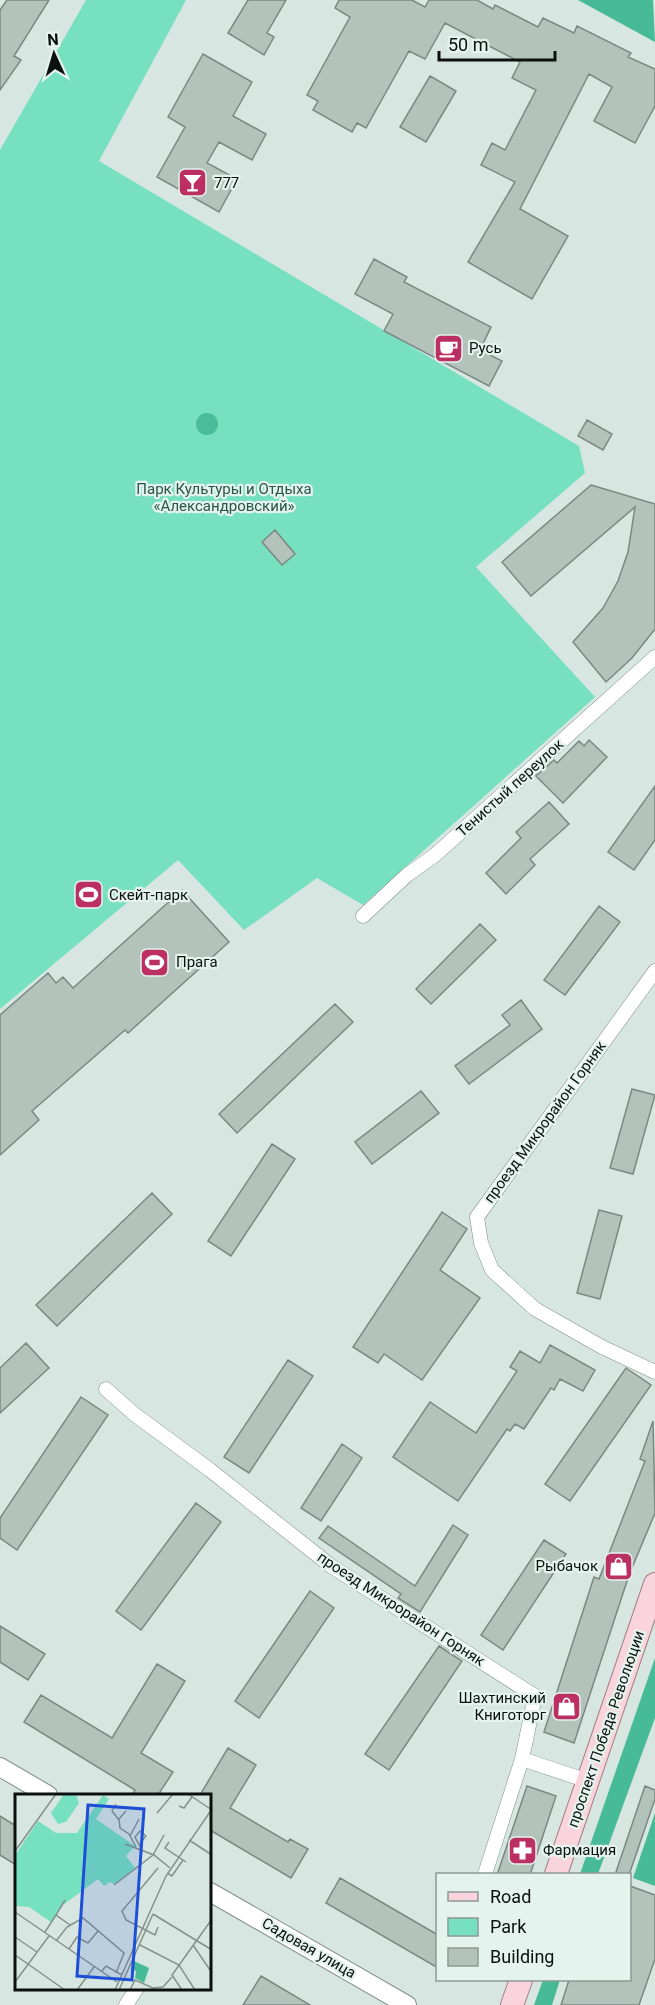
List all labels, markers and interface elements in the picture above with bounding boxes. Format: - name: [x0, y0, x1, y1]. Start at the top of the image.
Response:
- north arrow: [24, 24, 84, 84]
- scale bar: [439, 24, 554, 62]
- text: N: [47, 30, 59, 49]
- text: 50 m: [448, 34, 488, 55]
- bar icon: 777: [177, 167, 209, 199]
- place label: 777: [214, 174, 239, 192]
- cafe icon: Русь: [432, 332, 464, 364]
- place label: Русь: [469, 339, 502, 357]
- park label: Парк Культуры и Отдыха «Александровский»: [136, 480, 312, 515]
- street label: Тенистый переулок: [453, 735, 567, 841]
- sports icon: Скейт-парк: [72, 879, 104, 911]
- place label: Скейт-парк: [109, 886, 188, 904]
- sports icon: Прага: [139, 946, 171, 978]
- place label: Прага: [176, 953, 218, 971]
- street label: проезд Микрорайон Горняк: [480, 1037, 610, 1207]
- street label: проезд Микрорайон Горняк: [314, 1548, 488, 1670]
- shop icon: Рыбачок: [603, 1550, 635, 1582]
- place label: Рыбачок: [536, 1557, 598, 1575]
- street label: проспект Победа Революции: [564, 1628, 648, 1830]
- place label: Шахтинский Книготорг: [458, 1689, 547, 1724]
- shop icon: Шахтинский Книготорг: [551, 1691, 583, 1723]
- inset map: [15, 1794, 212, 1990]
- pharmacy icon: Фармация: [506, 1834, 538, 1866]
- place label: Фармация: [543, 1841, 616, 1859]
- legend: [436, 1873, 631, 1981]
- text: Road: [490, 1886, 531, 1907]
- street label: Садовая улица: [259, 1914, 359, 1982]
- text: Park: [490, 1916, 527, 1937]
- text: Building: [490, 1946, 554, 1967]

